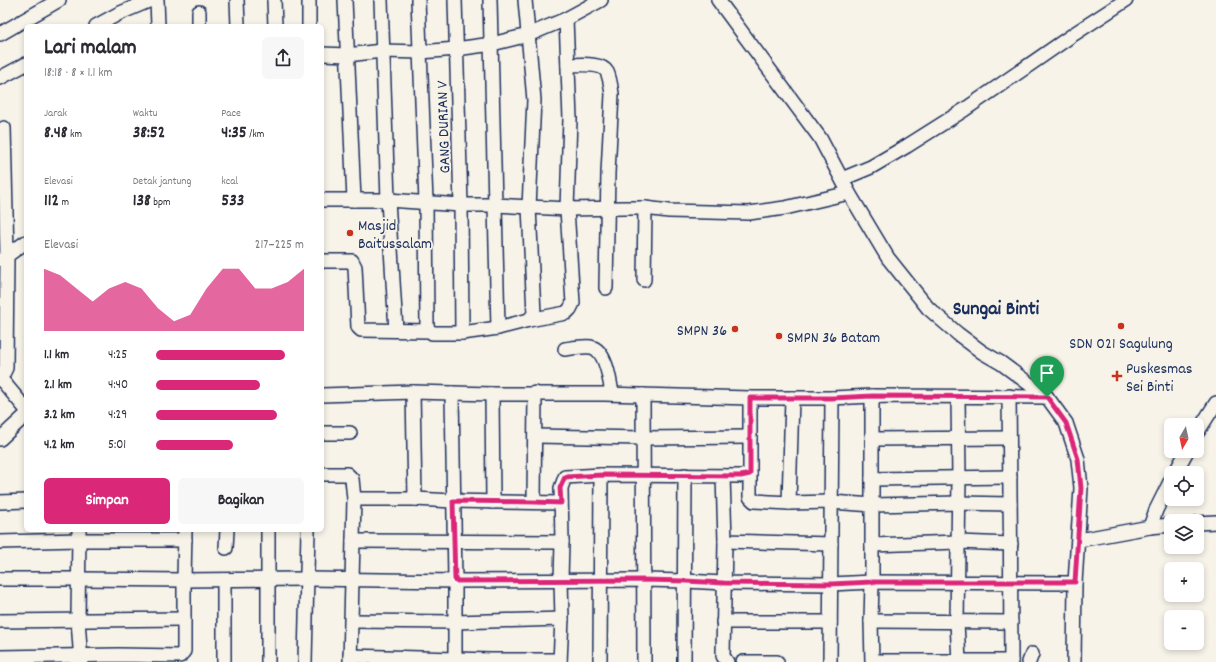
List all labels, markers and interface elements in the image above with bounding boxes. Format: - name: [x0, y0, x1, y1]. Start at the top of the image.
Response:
- text: Lari malam: [44, 33, 137, 64]
- button: share: [262, 37, 304, 79]
- text: 18:18 · 8 × 1.1 km: [44, 64, 113, 83]
- street label: GANG DURIAN V: [431, 80, 458, 174]
- text: Jarak: [44, 106, 67, 122]
- text: Waktu: [133, 106, 157, 122]
- text: Pace: [221, 106, 241, 122]
- text: 8.48: [44, 122, 68, 146]
- text: 38:52: [133, 122, 165, 146]
- text: 4:35: [221, 122, 247, 146]
- text: km: [68, 127, 82, 143]
- text: /km: [247, 127, 264, 143]
- text: Elevasi: [44, 174, 73, 190]
- text: Detak jantung: [133, 174, 191, 190]
- text: kcal: [221, 174, 238, 190]
- text: 112: [44, 190, 59, 214]
- text: 138: [133, 190, 151, 214]
- text: 533: [221, 190, 244, 214]
- text: m: [59, 195, 69, 211]
- text: bpm: [151, 195, 171, 211]
- place label: Masjid Baitussalam: [358, 215, 432, 256]
- marker: Masjid Baitussalam: [345, 228, 355, 238]
- text: Elevasi: [44, 236, 78, 255]
- text: 217–225 m: [255, 236, 304, 255]
- district label: Sungai Binti: [953, 296, 1040, 324]
- place label: SMPN 36: [677, 320, 727, 343]
- marker: SDN 021 Sagulung: [1116, 321, 1126, 331]
- marker: SMPN 36: [730, 324, 740, 334]
- place label: SMPN 36 Batam: [787, 327, 880, 350]
- marker: SMPN 36 Batam: [774, 331, 784, 341]
- place label: SDN 021 Sagulung: [1069, 333, 1173, 356]
- text: 1.1 km: [44, 346, 69, 365]
- text: 4:25: [108, 346, 127, 365]
- pin: [1030, 356, 1064, 397]
- place label: Puskesmas Sei Binti: [1126, 358, 1193, 399]
- icon: arrive: [1036, 362, 1058, 384]
- marker: Puskesmas Sei Binti: [1111, 370, 1123, 382]
- text: 2.1 km: [44, 376, 72, 395]
- text: 4:40: [108, 376, 128, 395]
- text: 3.2 km: [44, 406, 75, 425]
- text: 4:29: [108, 406, 127, 425]
- north arrow: [1164, 418, 1204, 458]
- map controls: [1164, 418, 1204, 650]
- text: 4.2 km: [44, 436, 74, 455]
- text: 5:01: [108, 436, 126, 455]
- button: locate: [1164, 466, 1204, 506]
- button: Simpan: [44, 478, 170, 524]
- button: Bagikan: [178, 478, 304, 524]
- button: layers: [1164, 514, 1204, 554]
- button: +: [1164, 562, 1204, 602]
- button: −: [1164, 610, 1204, 650]

